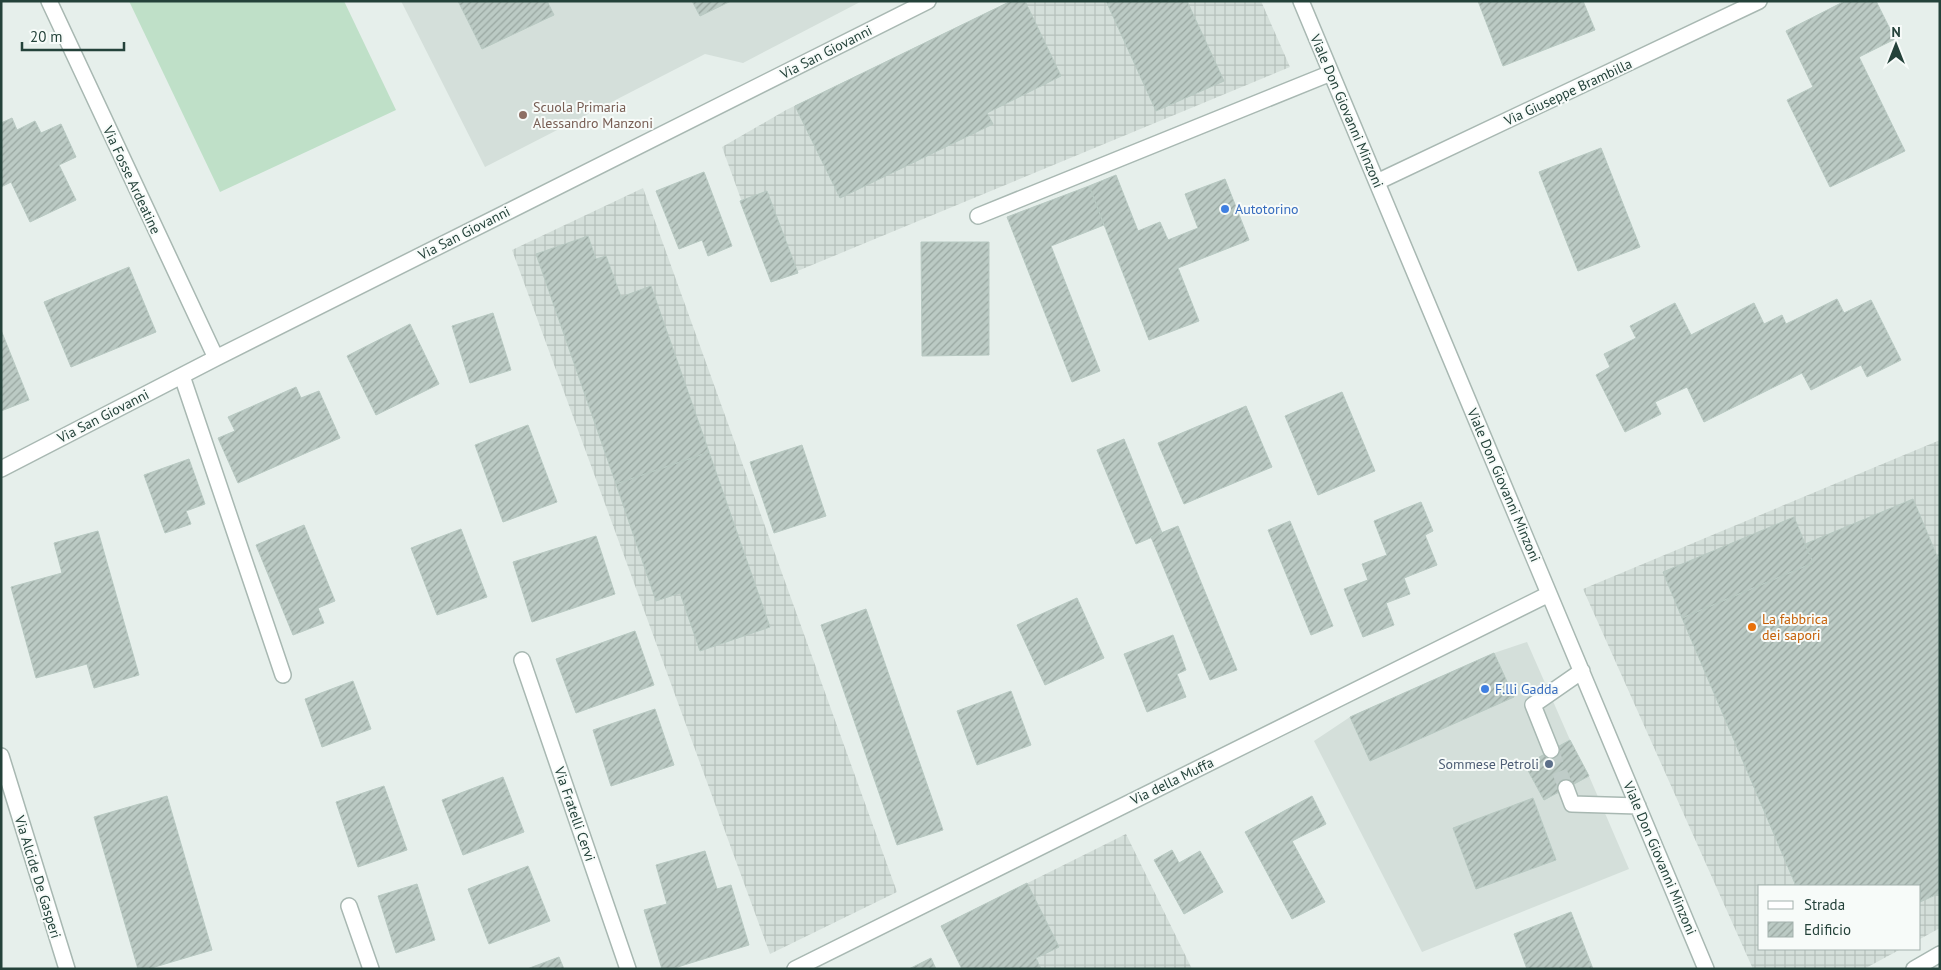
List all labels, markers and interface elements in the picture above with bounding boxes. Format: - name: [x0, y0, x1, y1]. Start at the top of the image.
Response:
- scale bar: [22, 20, 125, 52]
- north arrow: [1871, 20, 1921, 70]
- street label: Via San Giovanni: [776, 21, 875, 83]
- text: N: [1891, 23, 1901, 41]
- text: 20 m: [30, 27, 63, 46]
- street label: Viale Don Giovanni Minzoni: [1306, 31, 1388, 191]
- street label: Via Giuseppe Brambilla: [1500, 54, 1635, 130]
- place label: Scuola Primaria Alessandro Manzoni: [533, 98, 653, 132]
- marker: Scuola Primaria Alessandro Manzoni: [517, 109, 529, 121]
- street label: Via Fosse Ardeatine: [99, 122, 165, 237]
- place label: Autotorino: [1235, 200, 1299, 218]
- street label: Via San Giovanni: [414, 202, 513, 264]
- marker: Autotorino: [1219, 203, 1231, 215]
- street label: Via San Giovanni: [53, 385, 152, 447]
- street label: Viale Don Giovanni Minzoni: [1463, 405, 1545, 565]
- place label: La fabbrica dei sapori: [1762, 610, 1828, 644]
- marker: La fabbrica dei sapori: [1746, 621, 1758, 633]
- place label: F.lli Gadda: [1495, 680, 1558, 698]
- marker: F.lli Gadda: [1479, 683, 1491, 695]
- street label: Via della Muffa: [1127, 753, 1217, 809]
- place label: Sommese Petroli: [1438, 755, 1539, 773]
- marker: Sommese Petroli: [1543, 758, 1555, 770]
- street label: Via Fratelli Cervi: [550, 764, 600, 864]
- street label: Viale Don Giovanni Minzoni: [1619, 778, 1701, 938]
- street label: Via Alcide De Gasperi: [10, 813, 65, 940]
- legend: [1758, 885, 1921, 950]
- text: Strada: [1804, 895, 1845, 914]
- text: Edificio: [1804, 920, 1851, 939]

